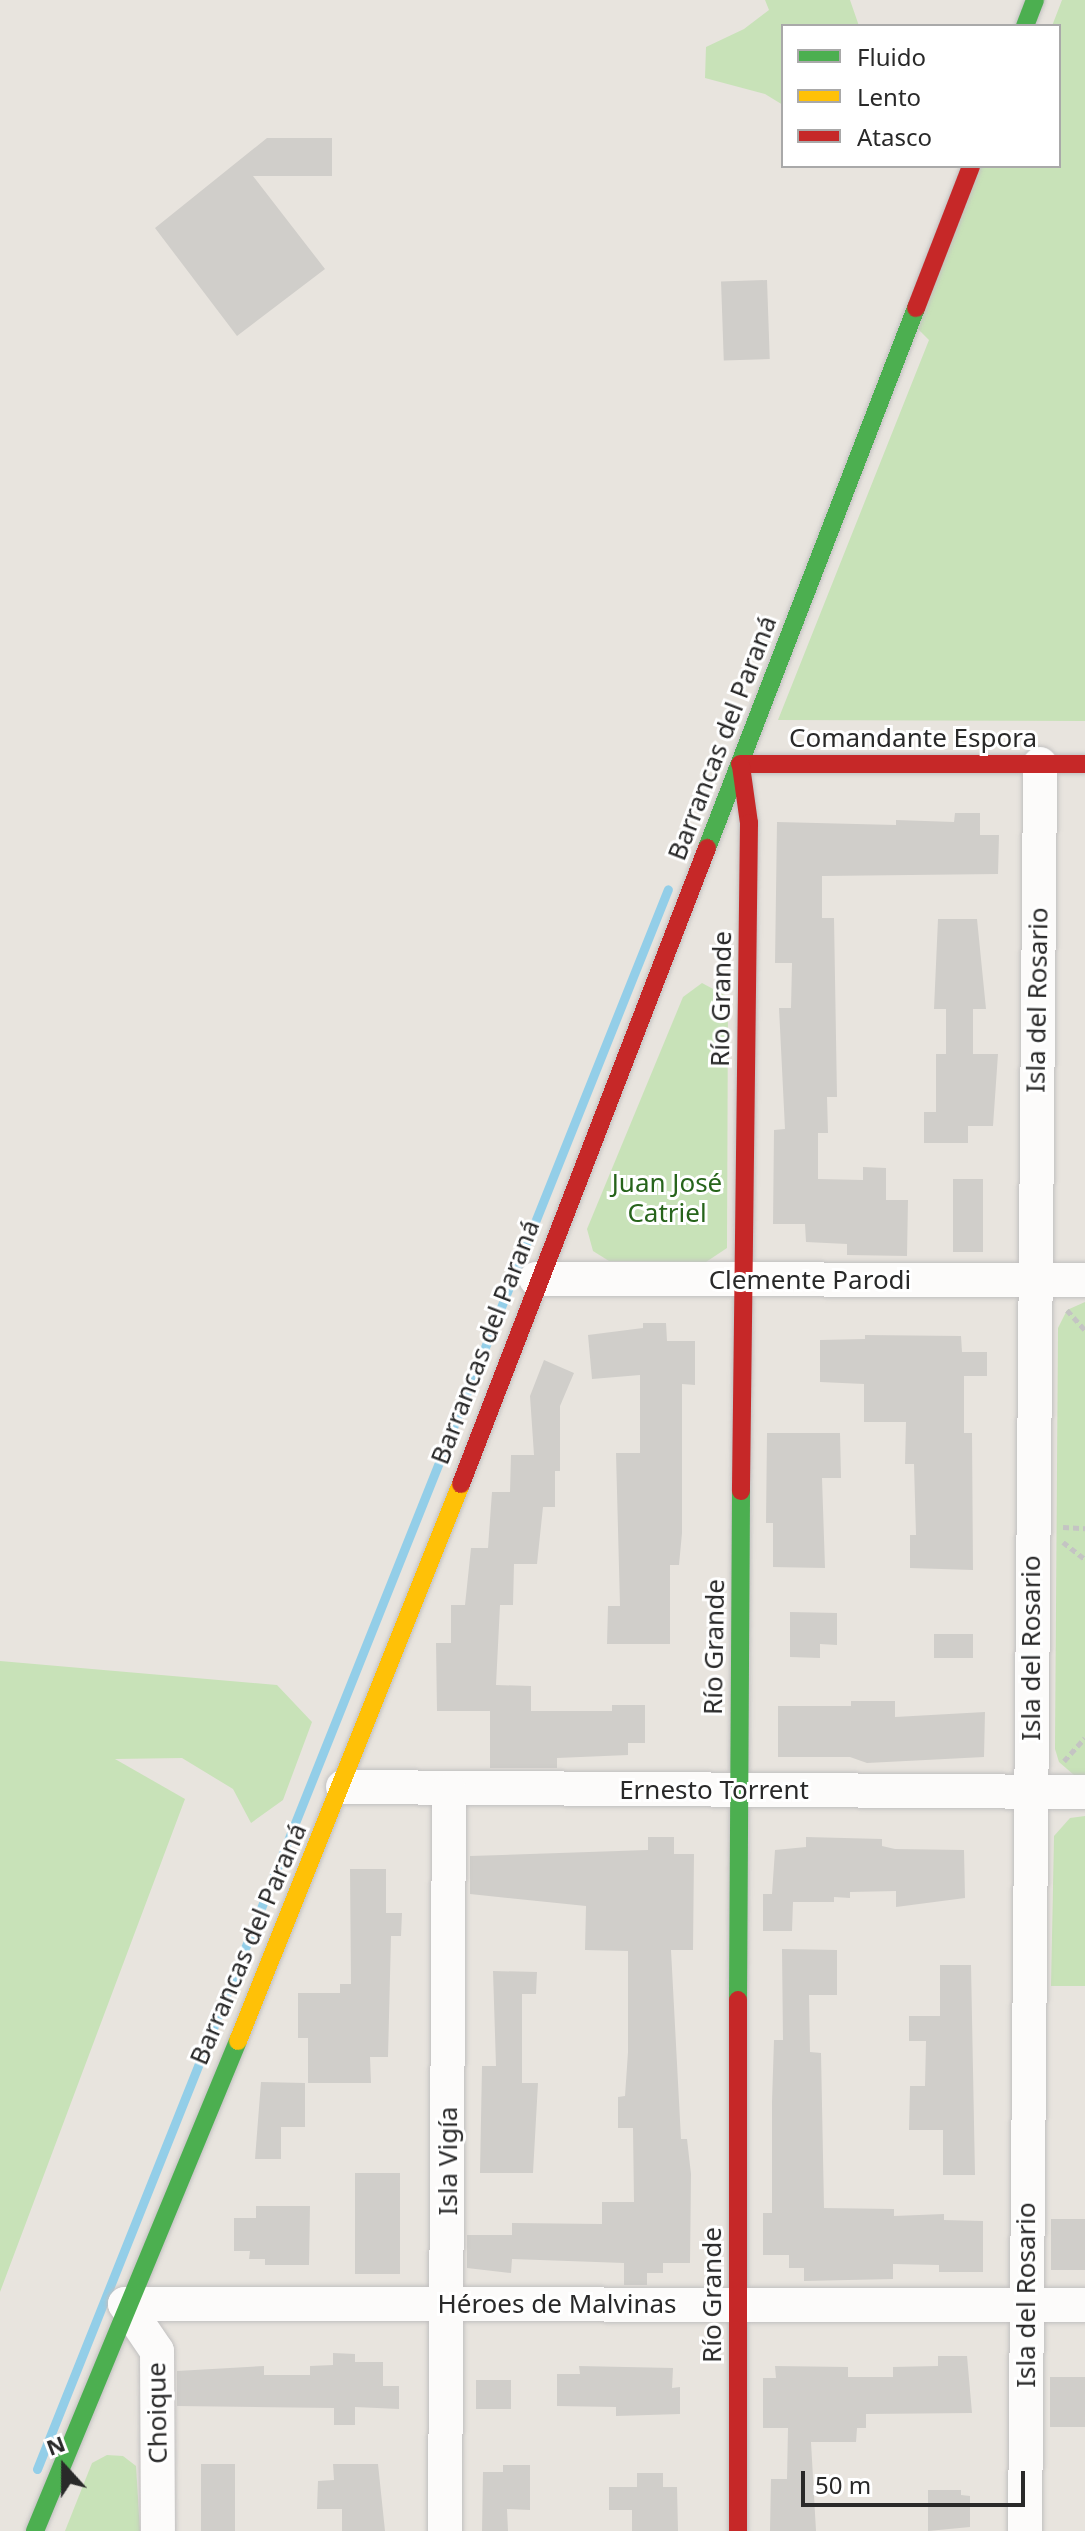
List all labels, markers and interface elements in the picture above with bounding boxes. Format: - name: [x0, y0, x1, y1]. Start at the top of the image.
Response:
- legend: [781, 24, 1061, 168]
- text: Fluido: [857, 40, 926, 73]
- text: Lento: [857, 80, 921, 113]
- text: Atasco: [857, 120, 932, 153]
- street label: Barrancas del Paraná: [661, 611, 783, 865]
- street label: Comandante Espora: [789, 722, 1037, 754]
- street label: Isla del Rosario: [1020, 907, 1054, 1093]
- street label: Río Grande: [704, 931, 738, 1067]
- park label: Juan José Catriel: [612, 1167, 722, 1228]
- street label: Barrancas del Paraná: [424, 1215, 546, 1469]
- street label: Clemente Parodi: [709, 1264, 911, 1296]
- street label: Isla del Rosario: [1015, 1555, 1047, 1741]
- street label: Río Grande: [697, 1579, 731, 1715]
- street label: Ernesto Torrent: [619, 1774, 809, 1806]
- street label: Barrancas del Paraná: [183, 1819, 313, 2069]
- street label: Isla Vigía: [432, 2107, 464, 2215]
- street label: Isla del Rosario: [1010, 2202, 1042, 2388]
- street label: Río Grande: [696, 2227, 728, 2363]
- street label: Héroes de Malvinas: [437, 2288, 677, 2320]
- street label: Choique: [141, 2362, 173, 2464]
- north arrow: [24, 2427, 104, 2507]
- text: N: [42, 2427, 69, 2462]
- scale bar: [805, 2455, 1029, 2505]
- text: 50 m: [815, 2468, 871, 2501]

